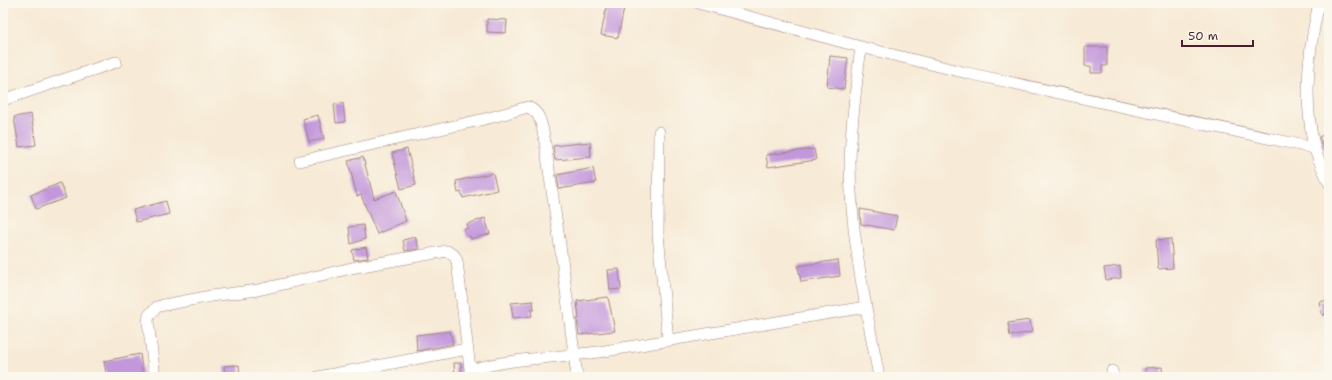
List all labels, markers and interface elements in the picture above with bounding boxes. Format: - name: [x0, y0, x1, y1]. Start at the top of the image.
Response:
- scale bar: [1182, 22, 1253, 48]
- text: 50 m: [1188, 28, 1218, 44]

